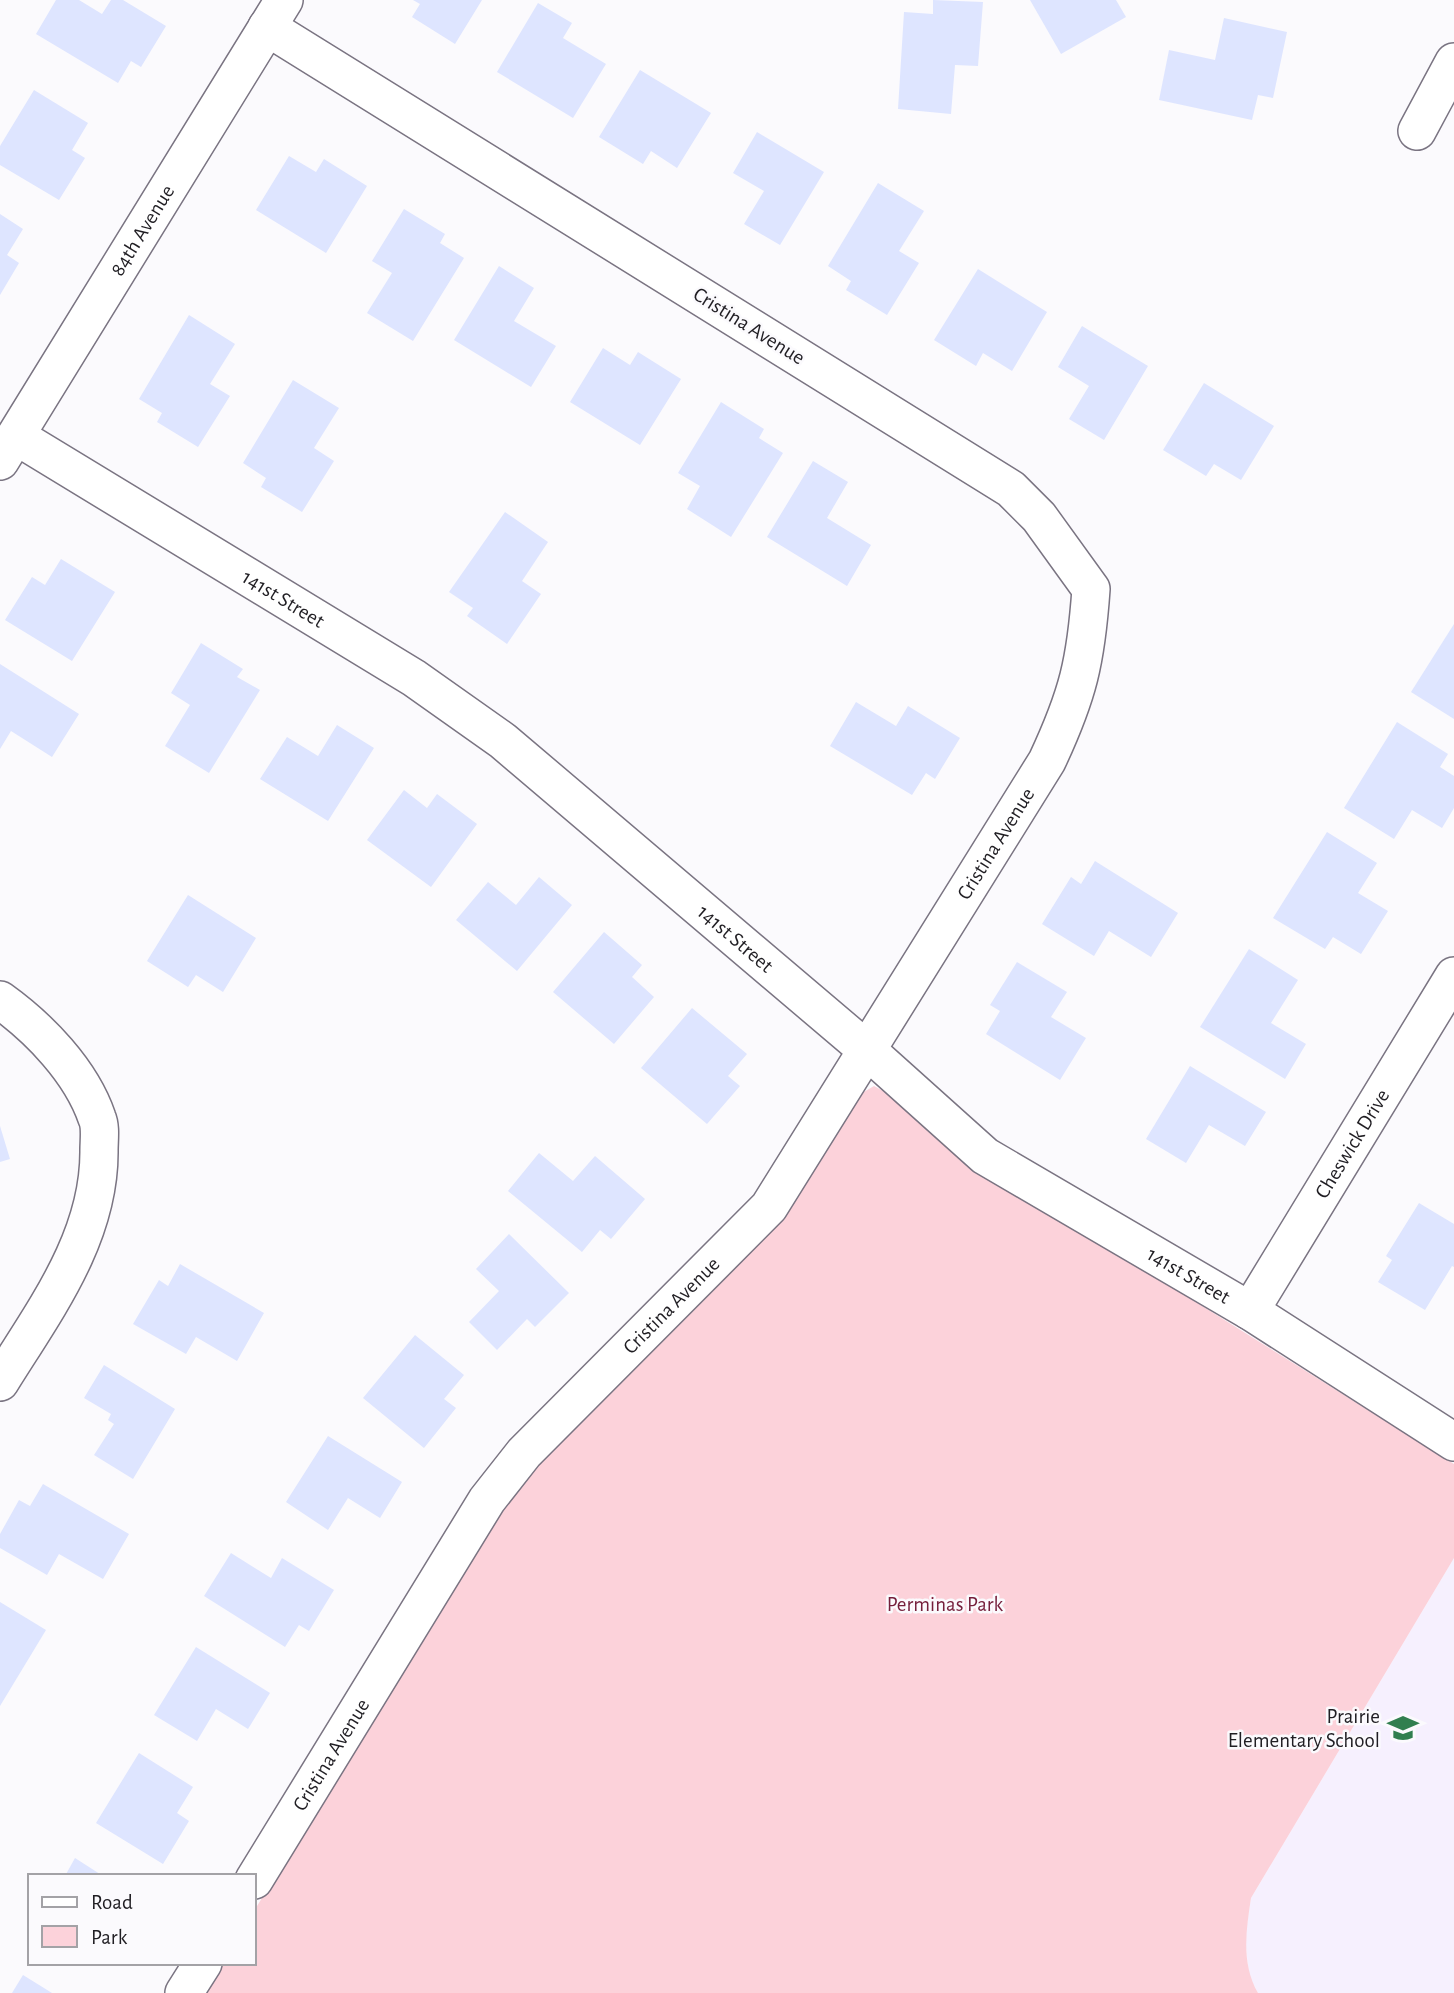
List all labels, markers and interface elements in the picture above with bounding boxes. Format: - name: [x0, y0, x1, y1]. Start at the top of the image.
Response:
- street label: 84th Avenue: [106, 181, 178, 279]
- street label: Cristina Avenue: [690, 283, 808, 369]
- street label: 141st Street: [239, 566, 328, 632]
- street label: Cristina Avenue: [953, 784, 1038, 903]
- street label: 141st Street: [694, 901, 778, 977]
- street label: Cheswick Drive: [1311, 1085, 1393, 1202]
- street label: 141st Street: [1144, 1243, 1234, 1308]
- street label: Cristina Avenue: [619, 1253, 723, 1358]
- park label: Perminas Park: [887, 1594, 1004, 1615]
- street label: Cristina Avenue: [289, 1695, 373, 1814]
- place label: Prairie Elementary School: [1228, 1706, 1380, 1751]
- school or university icon: Prairie Elementary School: [1386, 1711, 1420, 1745]
- legend: [28, 1874, 256, 1965]
- text: Road: [91, 1892, 133, 1913]
- text: Park: [91, 1927, 128, 1948]

